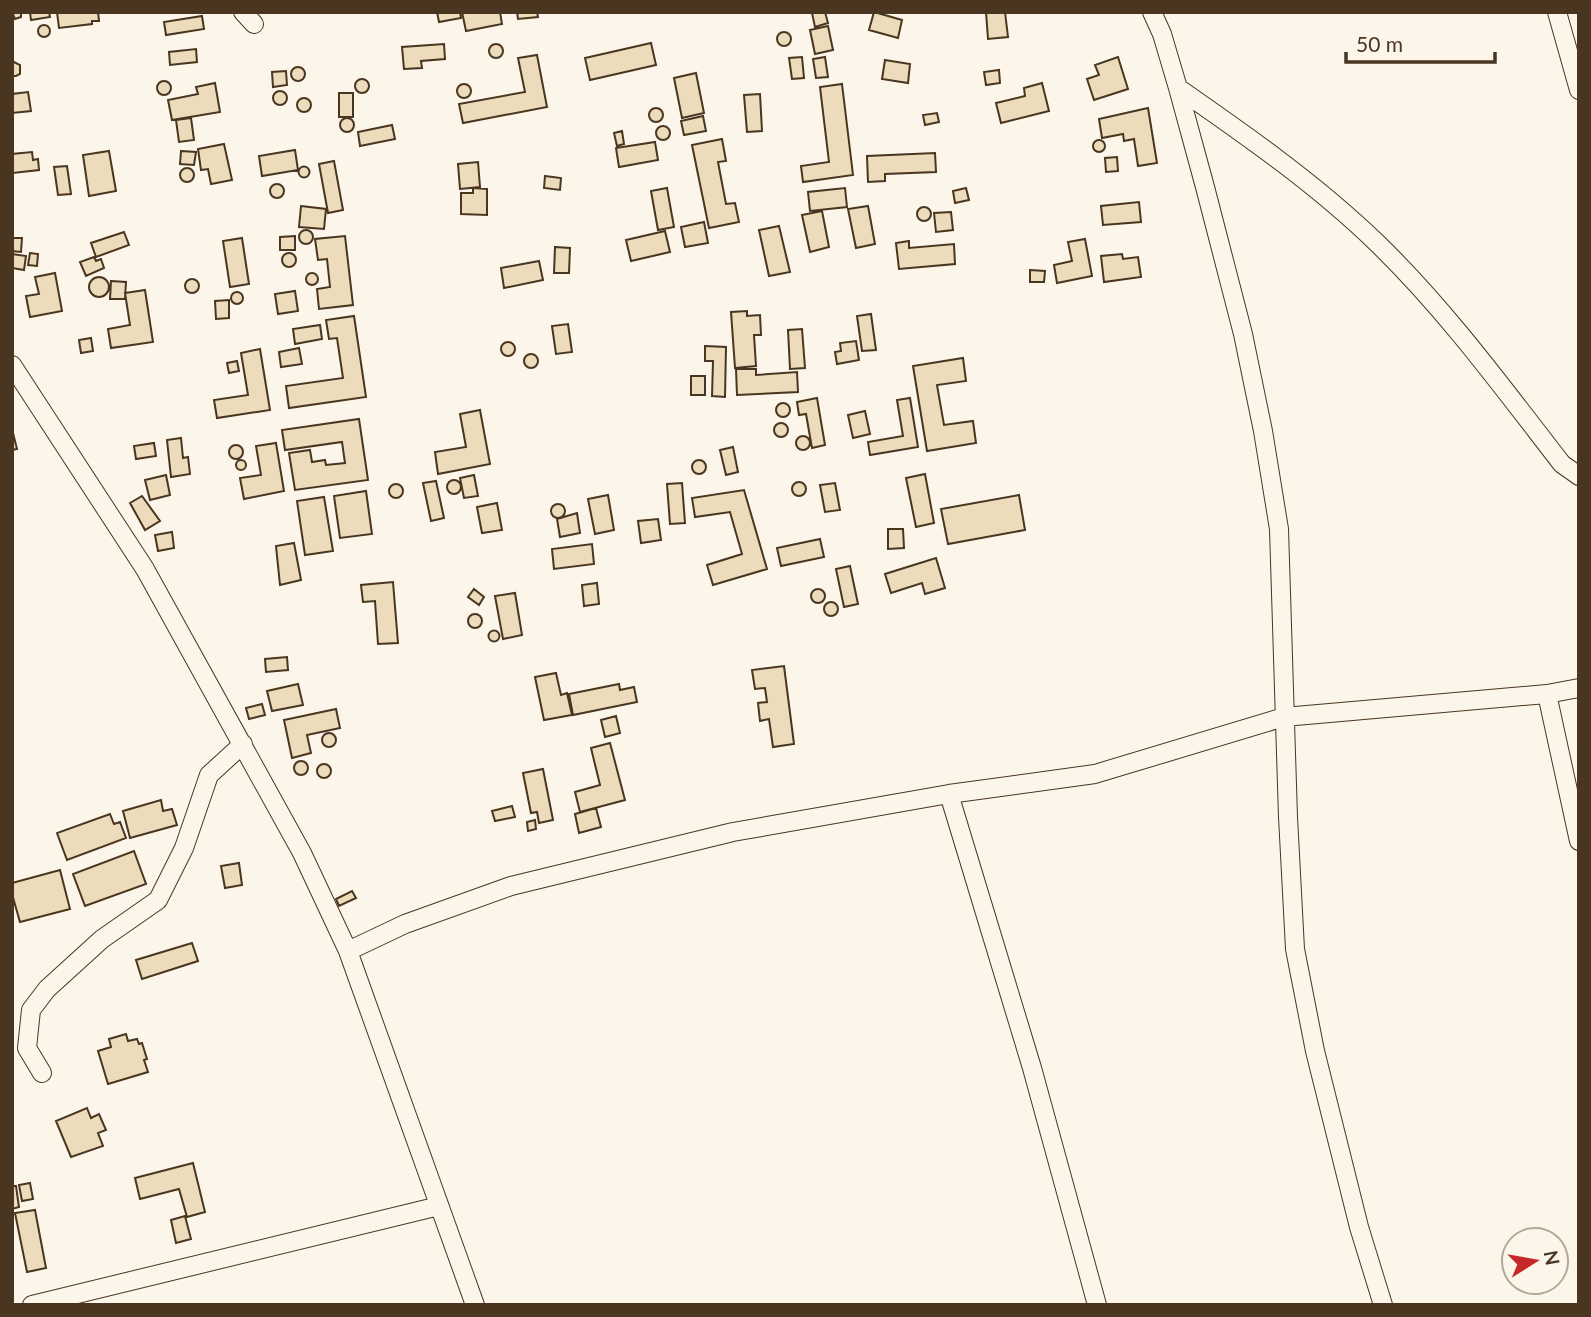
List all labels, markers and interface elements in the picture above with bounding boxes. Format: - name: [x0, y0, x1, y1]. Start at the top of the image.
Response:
- scale bar: [1346, 21, 1495, 65]
- text: 50 m: [1356, 31, 1403, 56]
- north arrow: [1500, 1226, 1570, 1296]
- text: N: [1539, 1248, 1565, 1267]

